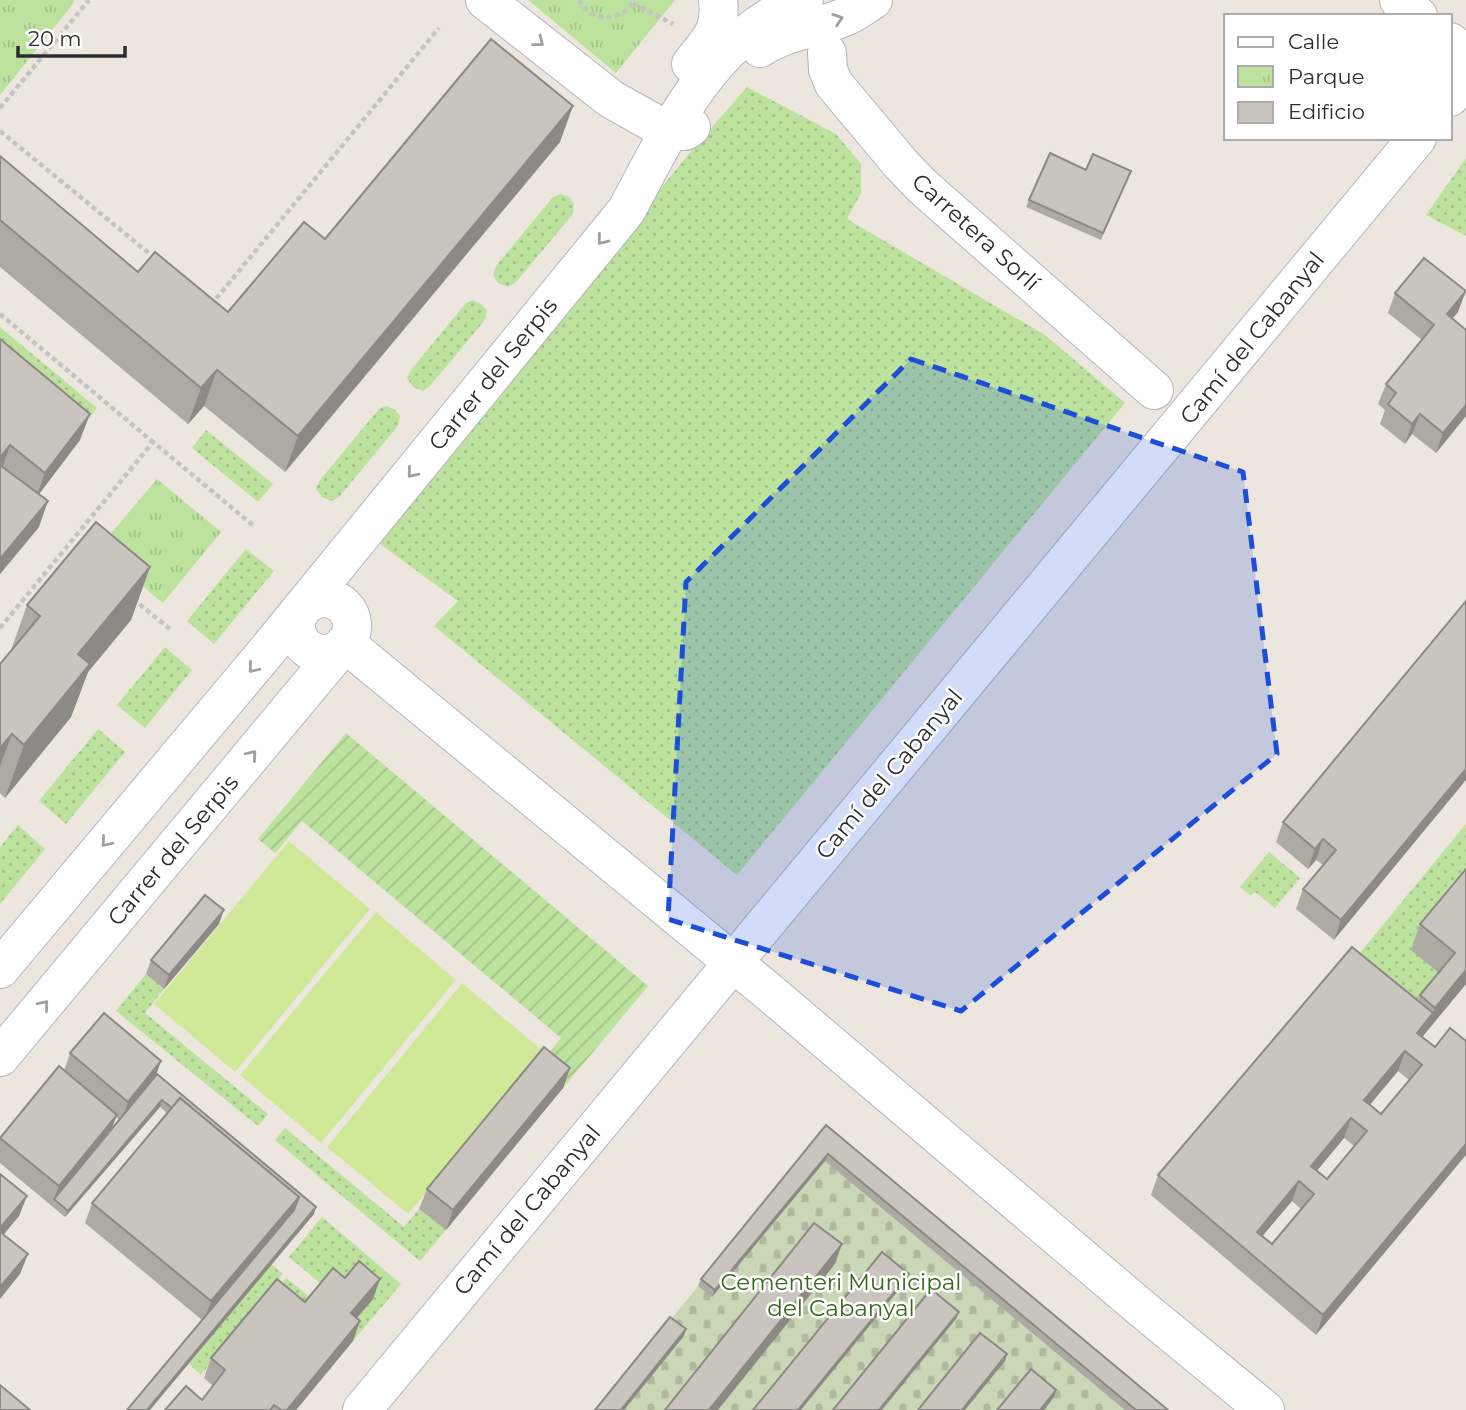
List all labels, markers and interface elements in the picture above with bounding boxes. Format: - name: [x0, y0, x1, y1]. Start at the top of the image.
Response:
- one-way arrow: [831, 13, 843, 27]
- scale bar: [18, 14, 124, 58]
- legend: [1224, 14, 1452, 140]
- text: 20 m: [28, 26, 82, 51]
- text: Calle: [1288, 29, 1339, 54]
- one-way arrow: [531, 34, 543, 47]
- text: Parque: [1288, 64, 1364, 89]
- text: Edificio: [1288, 99, 1365, 124]
- street label: Carretera Sorlí: [906, 167, 1046, 297]
- one-way arrow: [598, 232, 611, 244]
- street label: Camí del Cabanyal: [1174, 246, 1330, 430]
- street label: Carrer del Serpis: [423, 292, 563, 456]
- one-way arrow: [408, 464, 420, 477]
- one-way arrow: [248, 660, 261, 673]
- street label: Camí del Cabanyal: [810, 683, 968, 865]
- one-way arrow: [244, 750, 257, 762]
- street label: Carrer del Serpis: [102, 769, 244, 931]
- one-way arrow: [102, 835, 115, 847]
- one-way arrow: [36, 1000, 48, 1013]
- street label: Camí del Cabanyal: [448, 1119, 606, 1301]
- park label: Cementeri Municipal del Cabanyal: [721, 1268, 961, 1322]

